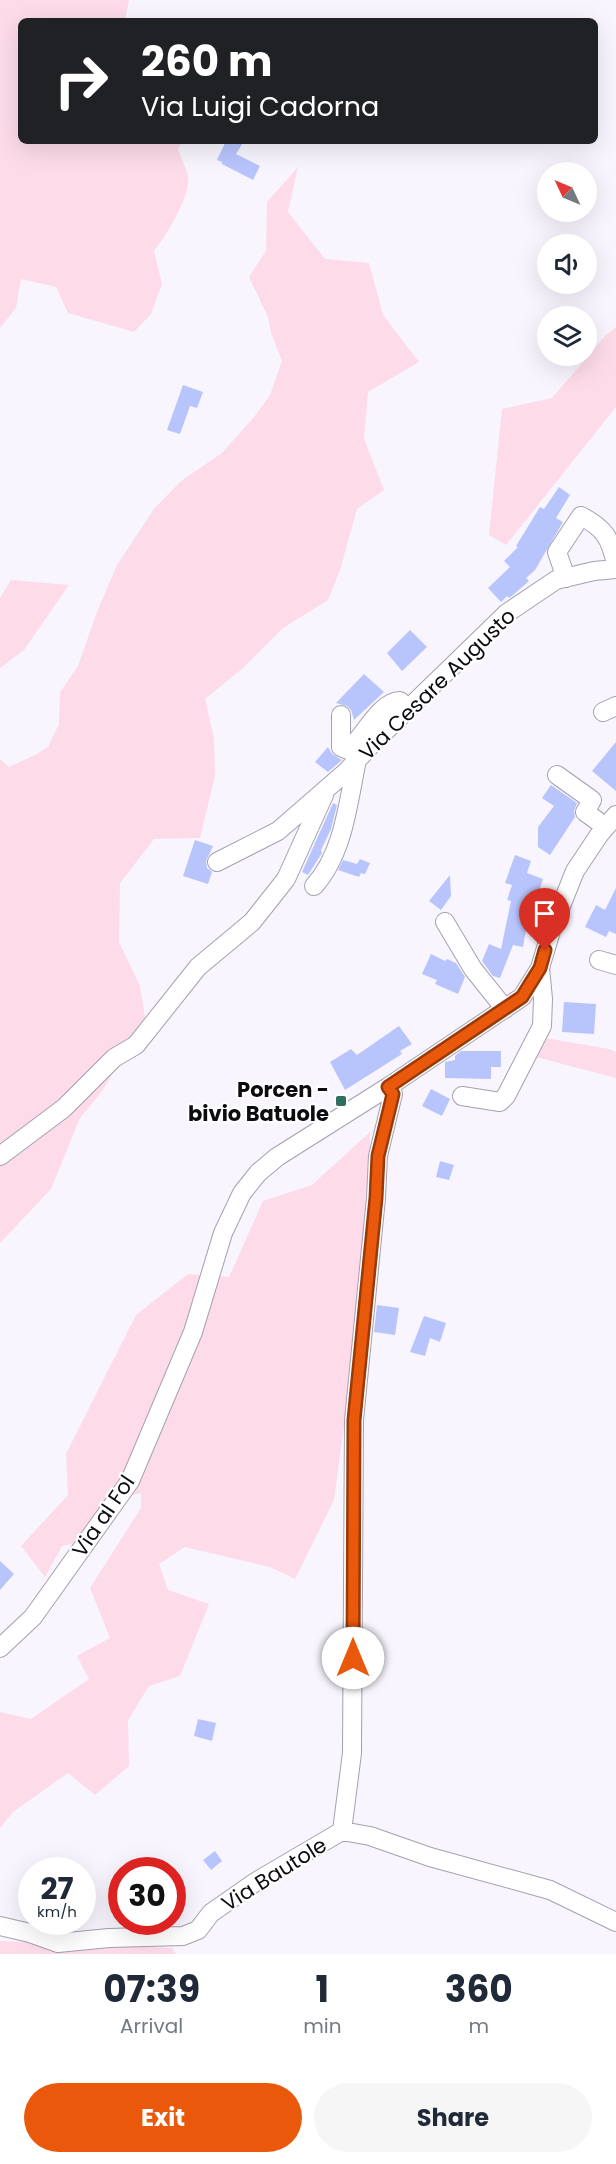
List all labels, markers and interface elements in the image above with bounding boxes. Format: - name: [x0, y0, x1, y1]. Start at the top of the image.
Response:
- text: 260 m: [141, 32, 273, 91]
- icon: right: [42, 42, 120, 120]
- text: Via Luigi Cadorna: [141, 88, 379, 125]
- north arrow: [537, 162, 597, 222]
- map controls: [537, 162, 597, 366]
- button: sound: [537, 234, 597, 294]
- button: layers: [537, 306, 597, 366]
- street label: Via Cesare Augusto: [352, 602, 522, 766]
- pin: [519, 888, 570, 950]
- icon: arrive: [528, 897, 561, 930]
- place label: Porcen - bivio Batuole: [188, 1075, 329, 1128]
- marker: Porcen - bivio Batuole: [334, 1094, 348, 1108]
- street label: Via al Fol: [65, 1469, 141, 1563]
- position arrow: [321, 1626, 385, 1690]
- street label: Via Bautole: [216, 1830, 332, 1918]
- speed limit sign: 30: [108, 1857, 186, 1935]
- text: 27: [40, 1867, 74, 1910]
- text: km/h: [37, 1901, 77, 1922]
- text: 07:39: [103, 1964, 200, 2015]
- text: 1: [316, 1964, 329, 2015]
- text: 360: [445, 1964, 513, 2015]
- text: Arrival: [120, 2012, 183, 2040]
- text: min: [303, 2012, 342, 2040]
- text: m: [468, 2012, 489, 2040]
- button: Exit: [24, 2083, 302, 2152]
- button: Share: [314, 2083, 592, 2152]

